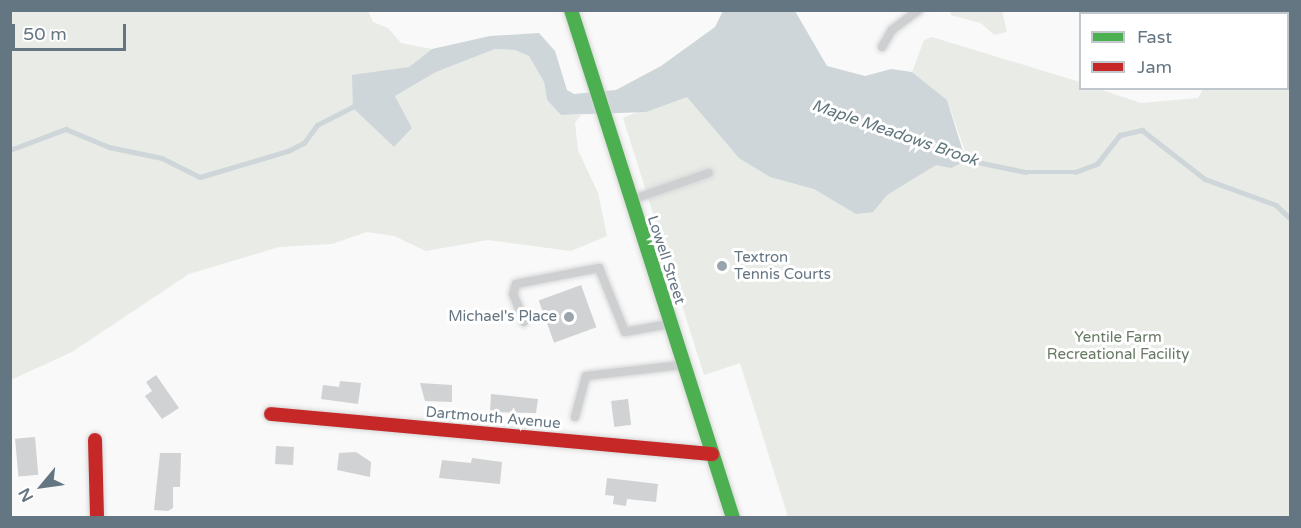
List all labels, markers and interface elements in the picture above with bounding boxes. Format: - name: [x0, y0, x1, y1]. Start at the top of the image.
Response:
- scale bar: [15, 12, 129, 50]
- legend: [1079, 12, 1289, 90]
- text: 50 m: [23, 23, 67, 45]
- text: Fast: [1137, 26, 1172, 48]
- text: Jam: [1137, 56, 1172, 78]
- water label: Maple Meadows Brook: [809, 96, 981, 170]
- street label: Lowell Street: [643, 213, 689, 307]
- place label: Textron Tennis Courts: [734, 248, 831, 283]
- marker: Textron Tennis Courts: [715, 259, 729, 273]
- place label: Michael's Place: [448, 308, 557, 326]
- marker: Michael's Place: [562, 310, 576, 324]
- park label: Yentile Farm Recreational Facility: [1047, 328, 1189, 363]
- street label: Dartmouth Avenue: [425, 403, 561, 433]
- north arrow: [12, 456, 72, 516]
- text: N: [14, 484, 38, 505]

